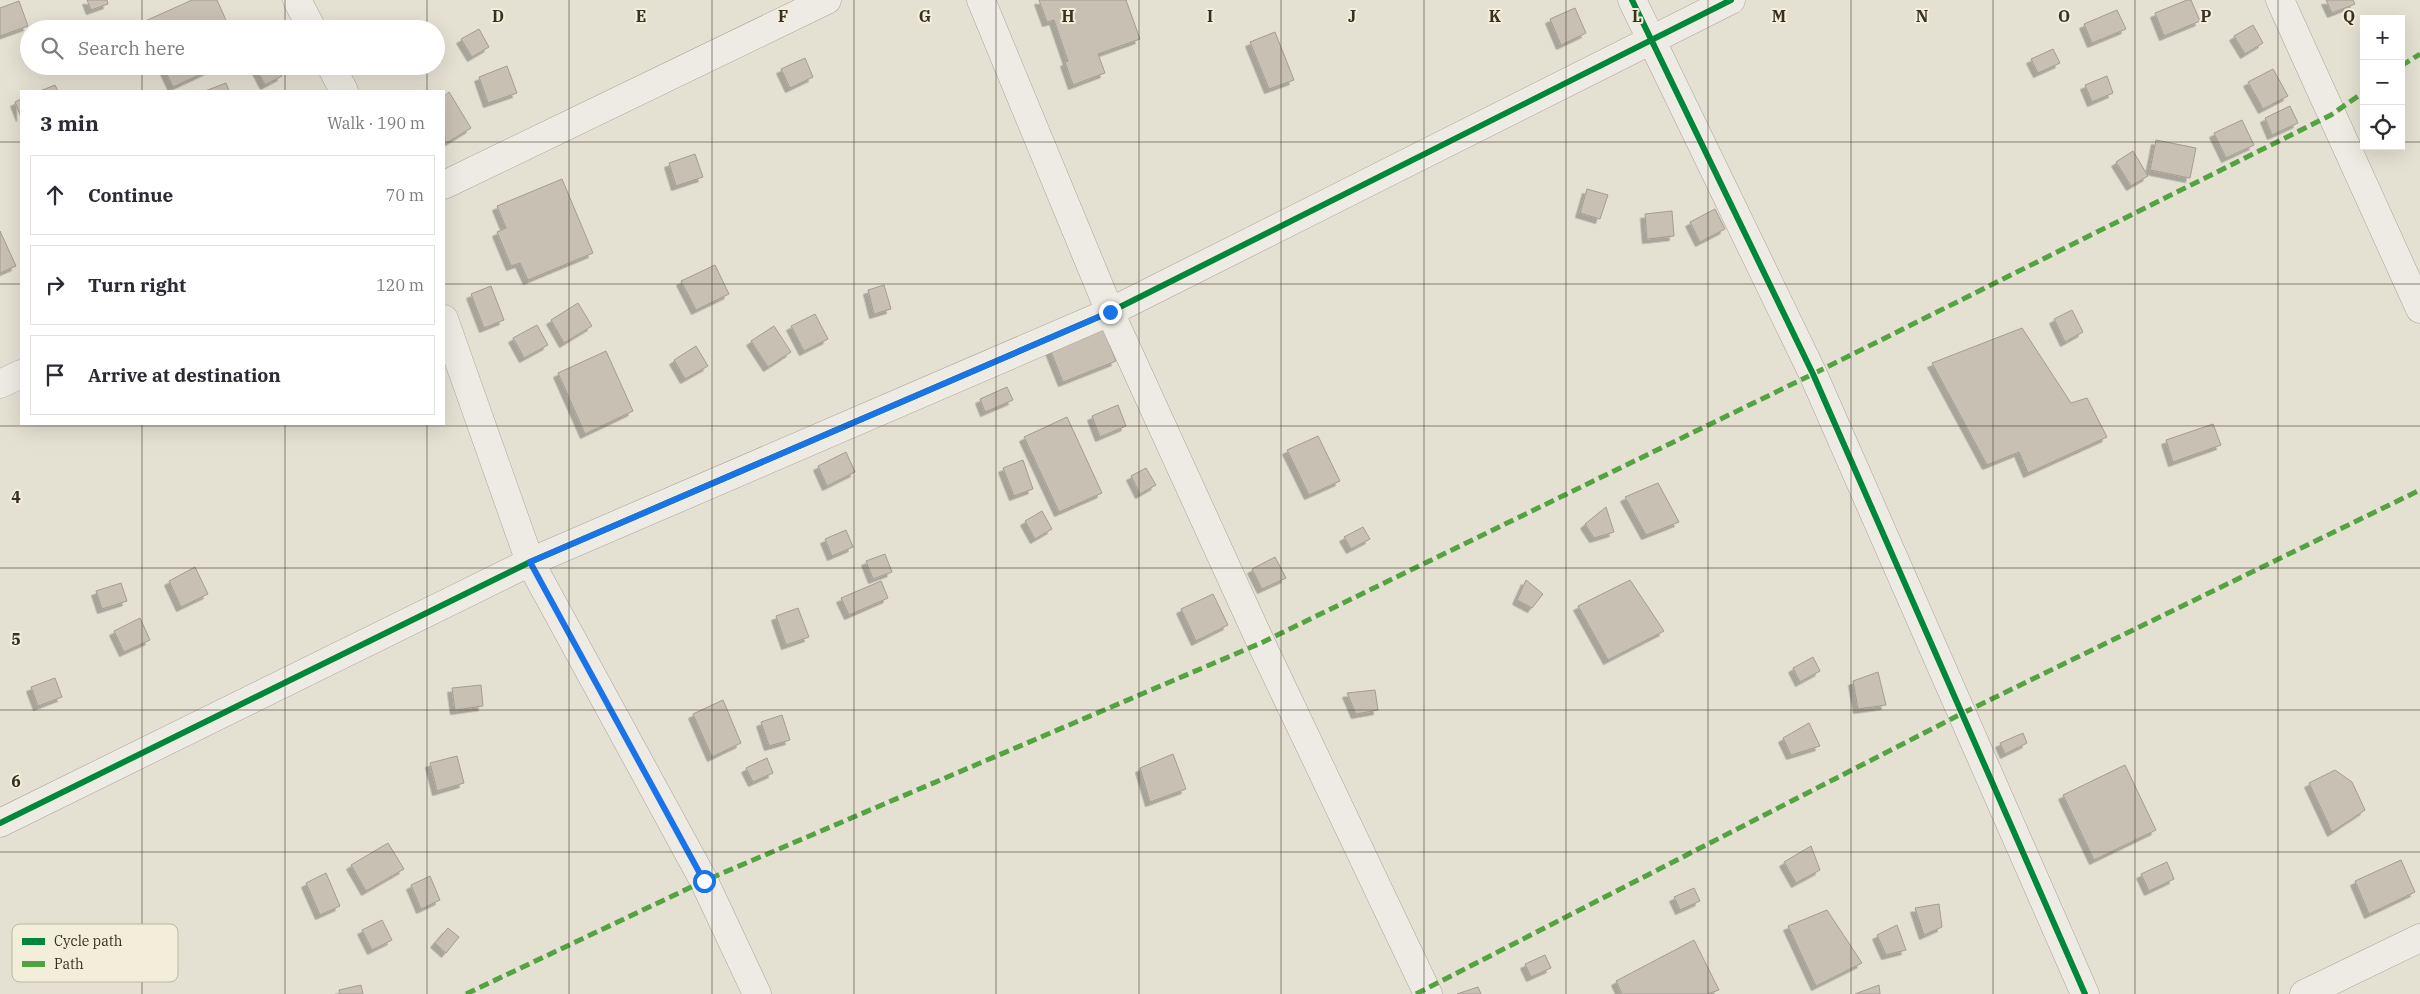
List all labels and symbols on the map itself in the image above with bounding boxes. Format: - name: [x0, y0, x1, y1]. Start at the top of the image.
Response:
- text: D: [492, 6, 504, 26]
- text: E: [636, 6, 646, 26]
- text: F: [778, 6, 788, 26]
- text: G: [919, 6, 931, 26]
- text: H: [1062, 6, 1075, 26]
- text: I: [1207, 6, 1213, 26]
- text: J: [1348, 6, 1356, 26]
- text: K: [1489, 6, 1502, 26]
- text: L: [1632, 6, 1642, 26]
- text: M: [1772, 6, 1786, 26]
- text: N: [1916, 6, 1928, 26]
- text: O: [2058, 6, 2070, 26]
- text: P: [2201, 6, 2212, 26]
- text: Q: [2343, 6, 2355, 26]
- route end: [1099, 301, 1122, 324]
- text: 4: [11, 487, 21, 507]
- text: 5: [11, 629, 21, 649]
- text: 6: [11, 771, 21, 791]
- route start: [693, 870, 716, 893]
- legend: [12, 924, 178, 982]
- text: Cycle path: [54, 932, 123, 950]
- text: Path: [54, 955, 84, 973]

